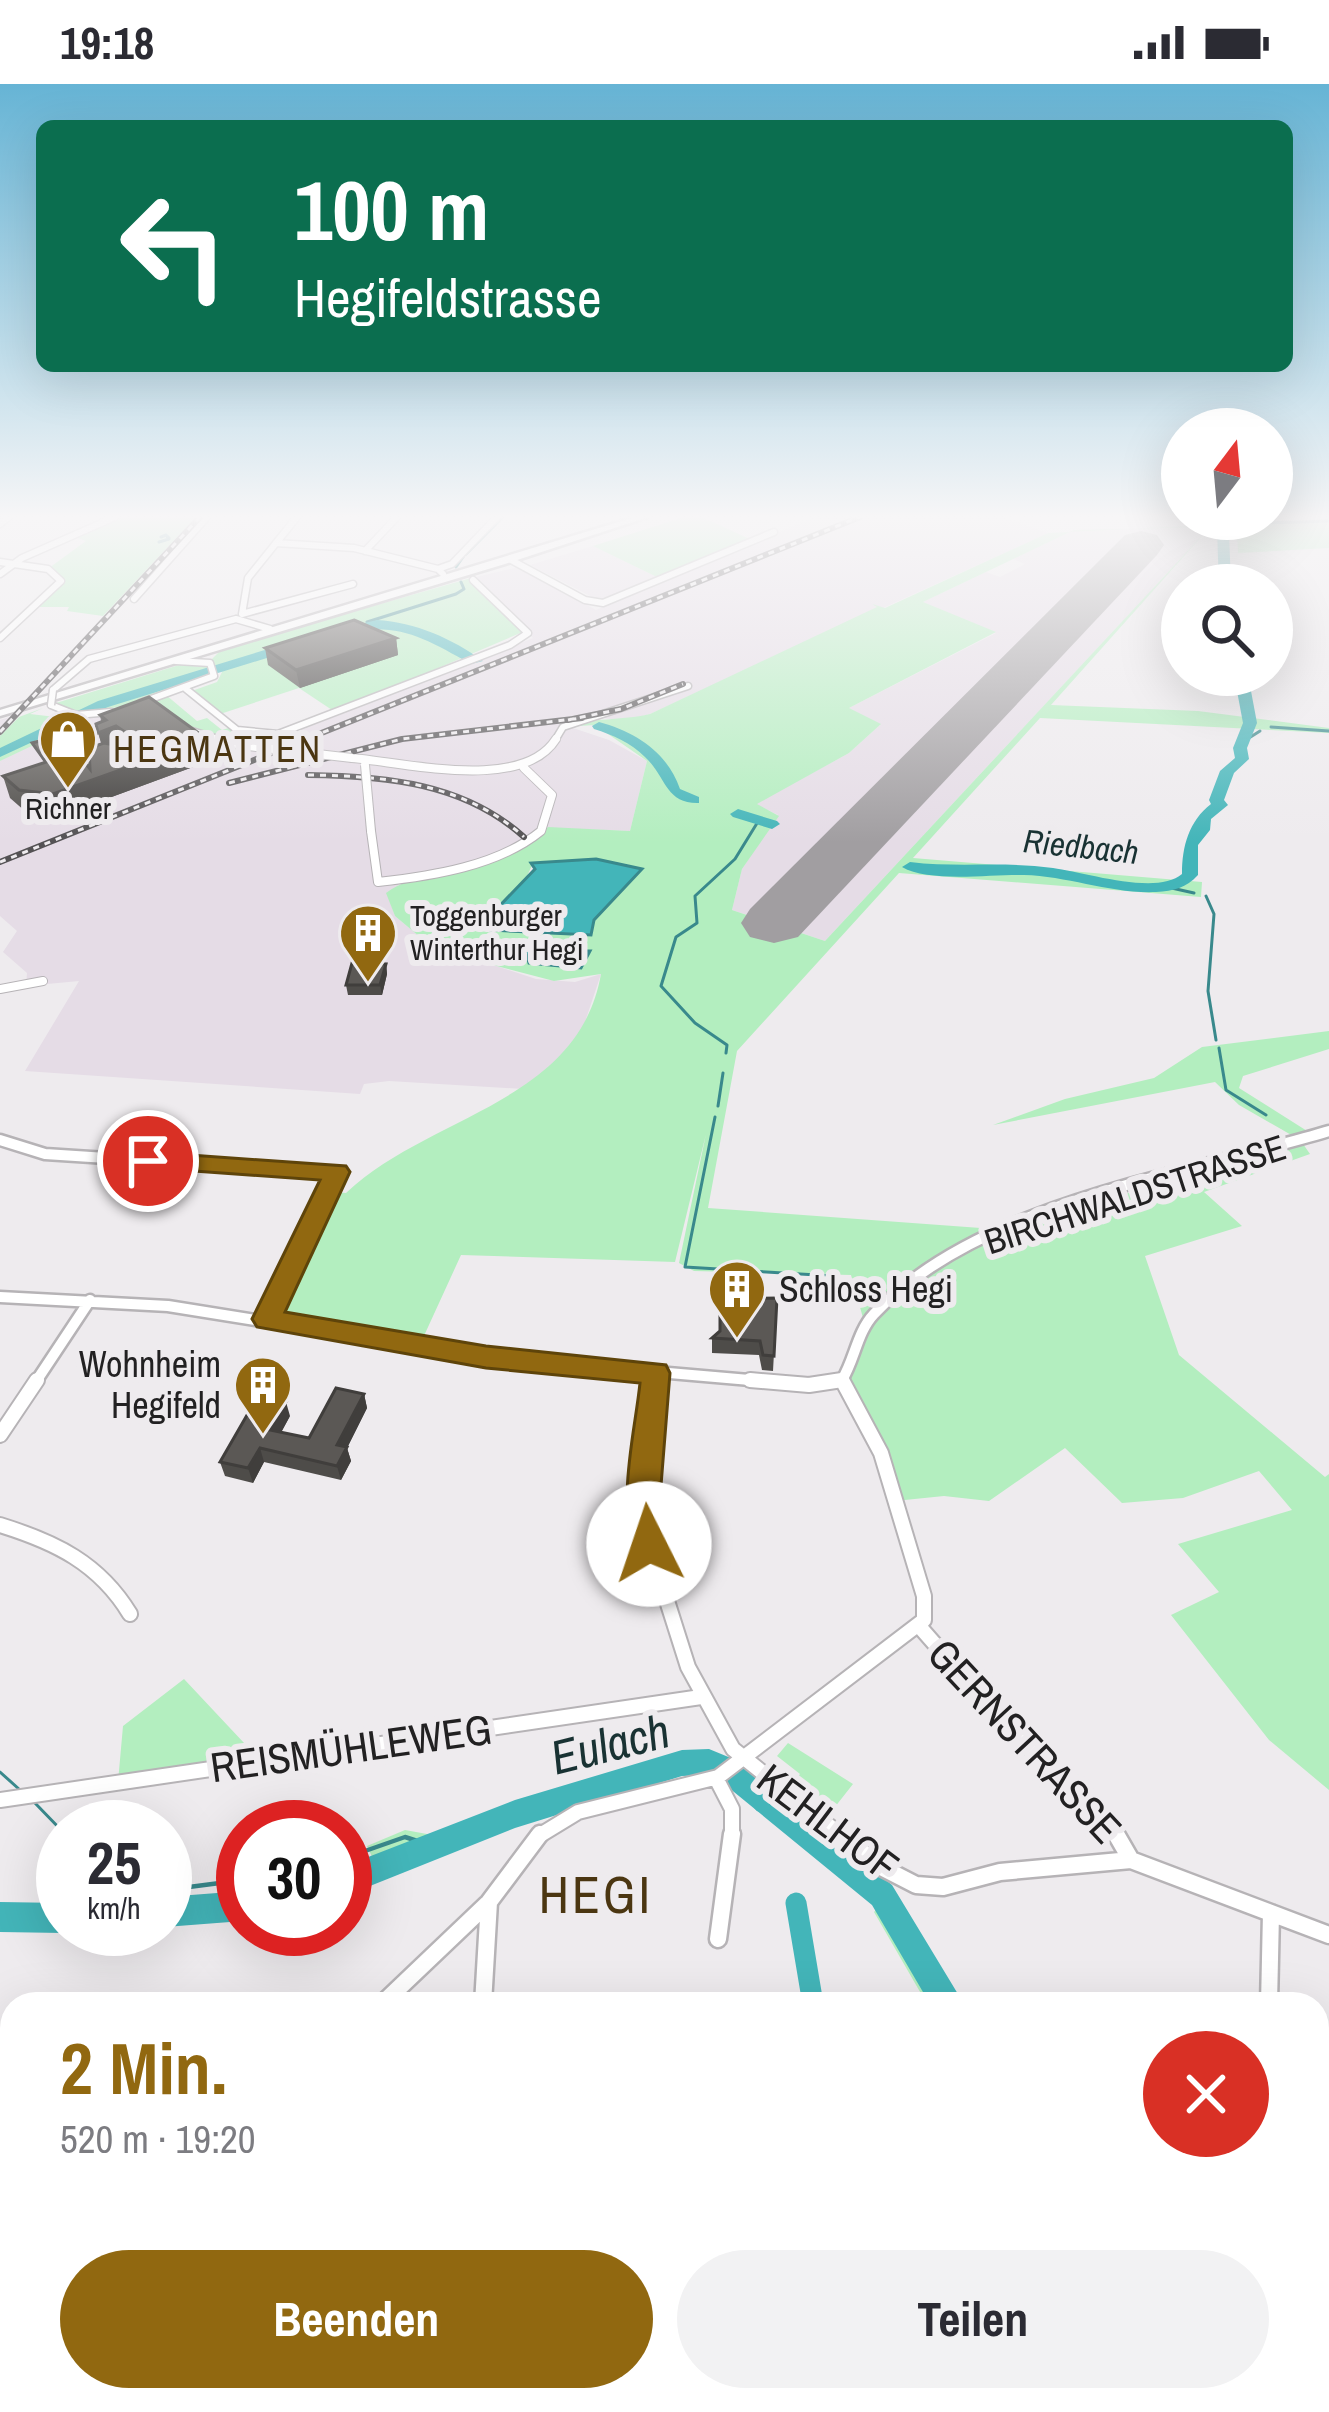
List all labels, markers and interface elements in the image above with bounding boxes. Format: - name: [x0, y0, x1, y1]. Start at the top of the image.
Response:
- text: 19:18: [60, 12, 154, 73]
- text: 100 m: [294, 153, 489, 266]
- icon: left: [96, 168, 252, 324]
- text: Hegifeldstrasse: [294, 261, 602, 334]
- north arrow: [1161, 408, 1293, 540]
- map controls: [1161, 408, 1293, 696]
- button: search: [1161, 564, 1293, 696]
- shop icon: Richner: [37, 708, 99, 790]
- district label: HEGMATTEN: [113, 725, 323, 773]
- place label: Richner: [25, 788, 112, 828]
- water label: Riedbach: [1021, 818, 1141, 874]
- place label: Toggenburger Winterthur Hegi: [410, 895, 584, 969]
- building icon: Toggenburger Winterthur Hegi: [337, 902, 399, 984]
- pin: [97, 1110, 199, 1212]
- street label: BIRCHWALDSTRASSE: [978, 1123, 1292, 1265]
- icon: arrive: [115, 1128, 181, 1194]
- building icon: Schloss Hegi: [706, 1258, 768, 1340]
- place label: Schloss Hegi: [779, 1265, 953, 1313]
- place label: Wohnheim Hegifeld: [79, 1340, 221, 1429]
- building icon: Wohnheim Hegifeld: [232, 1354, 294, 1436]
- position arrow: [586, 1481, 712, 1607]
- street label: GERNSTRASSE: [916, 1627, 1134, 1855]
- water label: Eulach: [544, 1697, 676, 1790]
- street label: REISMÜHLEWEG: [207, 1701, 495, 1795]
- street label: KEHLHOF: [746, 1751, 910, 1893]
- speed limit sign: 30: [216, 1800, 372, 1956]
- text: 25: [87, 1822, 141, 1903]
- district label: HEGI: [539, 1860, 653, 1929]
- text: km/h: [87, 1888, 141, 1928]
- text: 2 Min.: [60, 2019, 227, 2116]
- button: close: [1143, 2031, 1269, 2157]
- text: 520 m · 19:20: [60, 2113, 256, 2165]
- button: Beenden: [60, 2250, 653, 2388]
- button: Teilen: [677, 2250, 1269, 2388]

